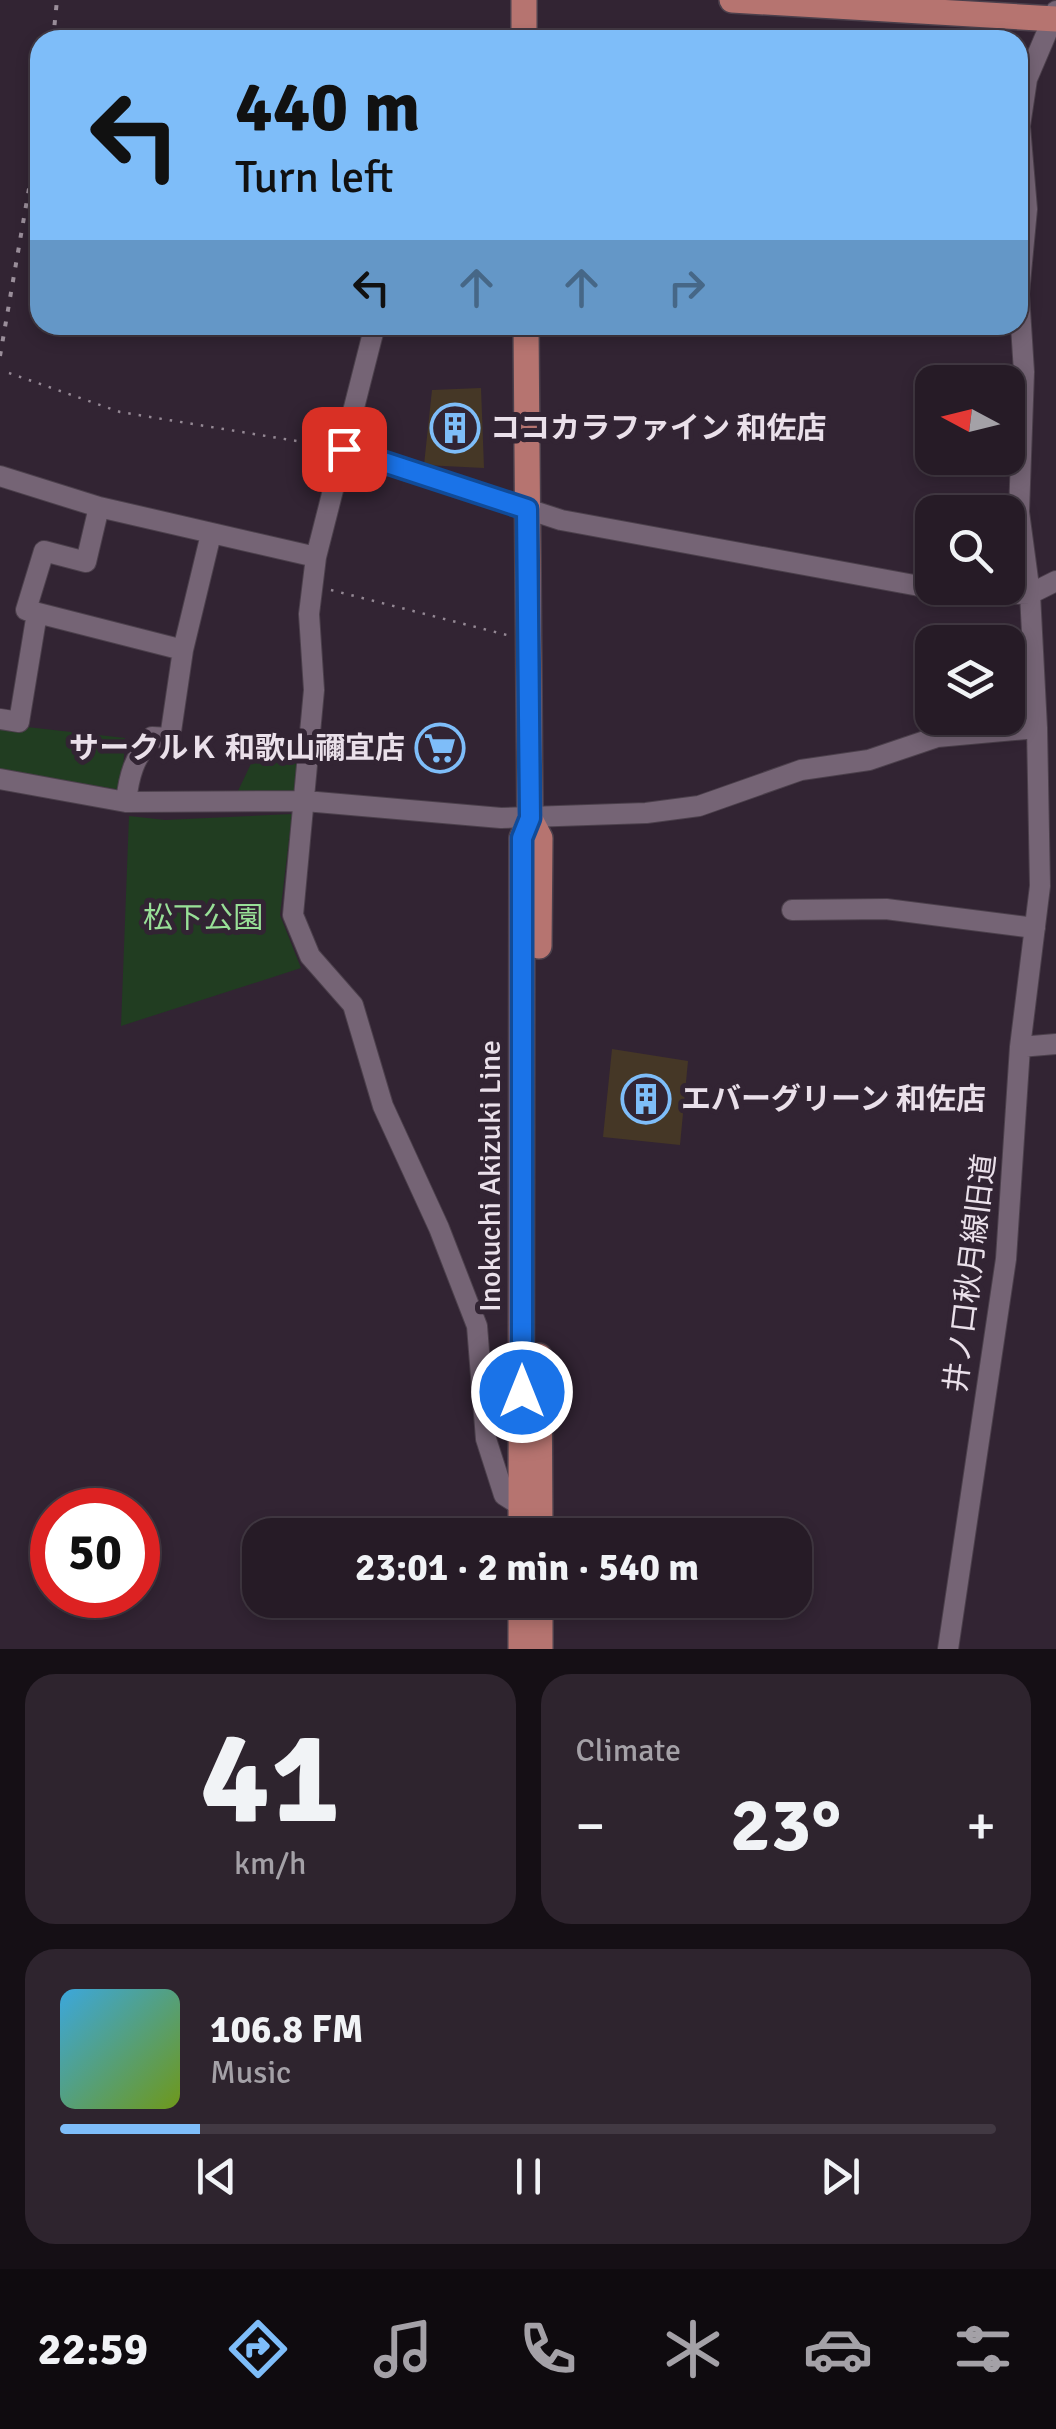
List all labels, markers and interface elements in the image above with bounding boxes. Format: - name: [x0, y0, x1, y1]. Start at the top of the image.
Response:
- text: 440 m: [235, 64, 420, 150]
- icon: left: [70, 70, 200, 200]
- text: Turn left: [235, 150, 394, 205]
- icon: left: [344, 260, 399, 315]
- icon: ahead: [449, 260, 504, 315]
- icon: ahead: [554, 260, 609, 315]
- icon: right: [659, 260, 714, 315]
- north arrow: [915, 365, 1025, 475]
- map controls: [915, 365, 1025, 735]
- building icon: ココカラファイン 和佐店: [429, 402, 481, 454]
- pin: [302, 407, 387, 492]
- place label: ココカラファイン 和佐店: [490, 410, 827, 447]
- icon: arrive: [317, 422, 372, 477]
- button: search: [915, 495, 1025, 605]
- button: layers: [915, 625, 1025, 735]
- supermarket icon: サークルＫ 和歌山禰宜店: [414, 722, 466, 774]
- place label: サークルＫ 和歌山禰宜店: [69, 730, 405, 767]
- park label: 松下公園: [143, 900, 263, 937]
- street label: Inokuchi Akizuki Line: [472, 1040, 509, 1312]
- building icon: エバーグリーン 和佐店: [620, 1073, 672, 1125]
- place label: エバーグリーン 和佐店: [681, 1081, 986, 1118]
- street label: 井ノ口秋月線旧道: [938, 1152, 1003, 1394]
- position arrow: [470, 1340, 574, 1444]
- speed limit sign: 50: [30, 1488, 160, 1618]
- text: 23:01 · 2 min · 540 m: [355, 1544, 699, 1591]
- text: 41: [200, 1699, 340, 1859]
- text: Climate: [576, 1731, 681, 1770]
- text: 23°: [730, 1779, 841, 1872]
- text: −: [576, 1792, 605, 1860]
- text: +: [966, 1792, 996, 1860]
- text: km/h: [234, 1844, 306, 1883]
- text: 106.8 FM: [210, 2006, 363, 2053]
- text: Music: [210, 2053, 291, 2092]
- icon: previous: [189, 2149, 244, 2204]
- icon: pause: [501, 2149, 556, 2204]
- icon: next: [813, 2149, 868, 2204]
- icon: directions: [223, 2314, 293, 2384]
- icon: music: [368, 2314, 438, 2384]
- icon: phone: [513, 2314, 583, 2384]
- icon: climate: [658, 2314, 728, 2384]
- icon: car: [803, 2314, 873, 2384]
- icon: filters: [948, 2314, 1018, 2384]
- text: 22:59: [38, 2322, 148, 2377]

